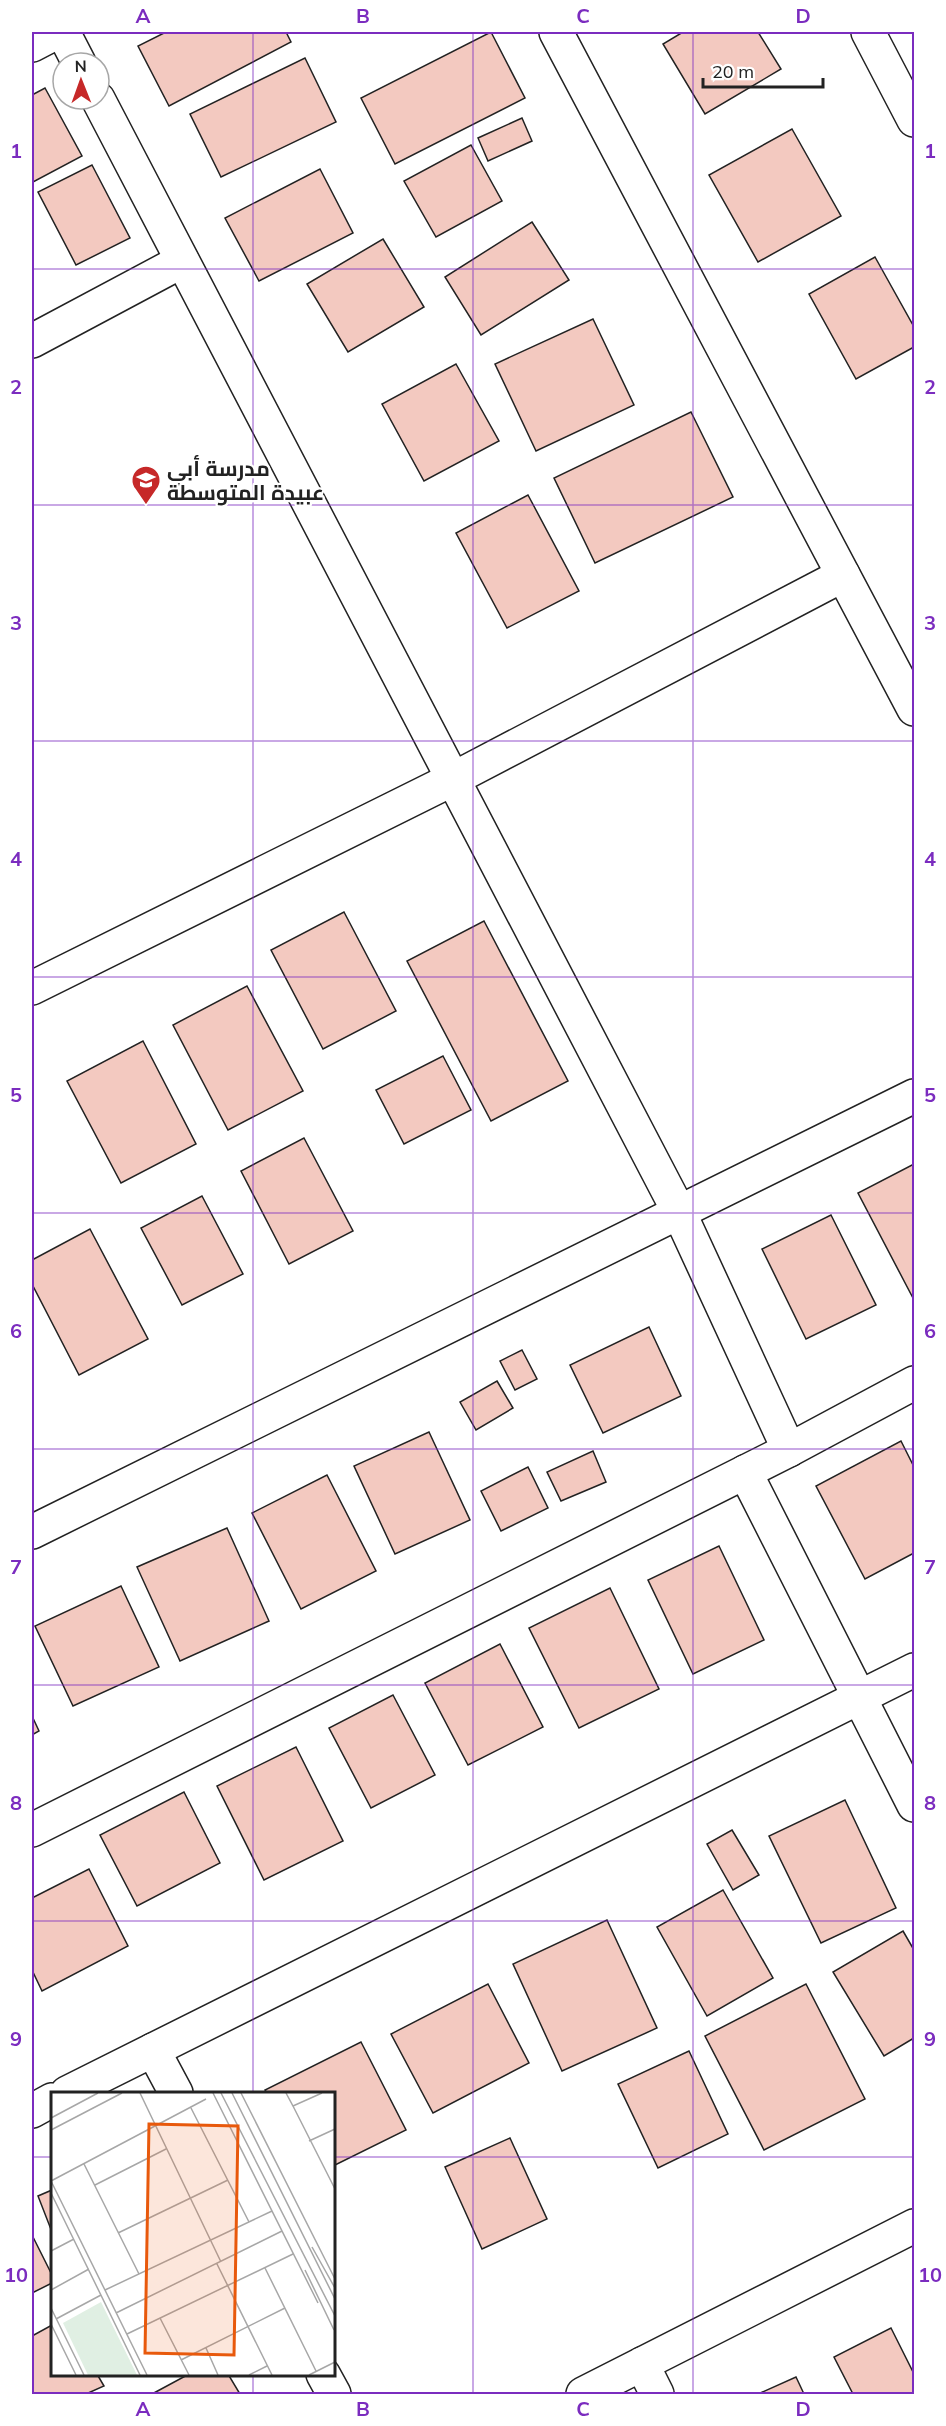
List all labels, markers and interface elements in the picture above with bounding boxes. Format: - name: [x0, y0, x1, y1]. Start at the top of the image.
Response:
- text: A: [136, 3, 151, 28]
- text: B: [356, 3, 370, 28]
- text: C: [576, 3, 590, 28]
- text: D: [795, 3, 811, 28]
- north arrow: [51, 51, 111, 111]
- scale bar: [703, 51, 823, 89]
- text: N: [75, 56, 87, 76]
- text: 20 m: [712, 60, 754, 83]
- text: 1: [10, 138, 22, 163]
- text: 1: [924, 138, 936, 163]
- text: 2: [10, 374, 22, 399]
- text: 2: [924, 374, 936, 399]
- place label: مدرسة أبي عبيدة المتوسطة: [167, 455, 324, 506]
- school or university icon: مدرسة أبي عبيدة المتوسطة: [130, 464, 162, 506]
- text: 3: [10, 610, 22, 635]
- text: 3: [924, 610, 936, 635]
- text: 4: [10, 846, 22, 871]
- text: 4: [924, 846, 936, 871]
- text: 5: [10, 1082, 22, 1107]
- text: 5: [924, 1082, 936, 1107]
- text: 6: [10, 1318, 22, 1343]
- text: 6: [924, 1318, 936, 1343]
- text: 7: [10, 1554, 22, 1579]
- text: 7: [924, 1554, 936, 1579]
- text: 8: [10, 1790, 22, 1815]
- text: 8: [924, 1790, 936, 1815]
- text: 9: [10, 2026, 22, 2051]
- text: 9: [924, 2026, 936, 2051]
- inset map: [51, 2092, 334, 2375]
- text: 10: [4, 2262, 28, 2287]
- text: 10: [918, 2262, 942, 2287]
- text: A: [136, 2396, 151, 2421]
- text: B: [356, 2396, 370, 2421]
- text: C: [576, 2396, 590, 2421]
- text: D: [795, 2396, 811, 2421]

